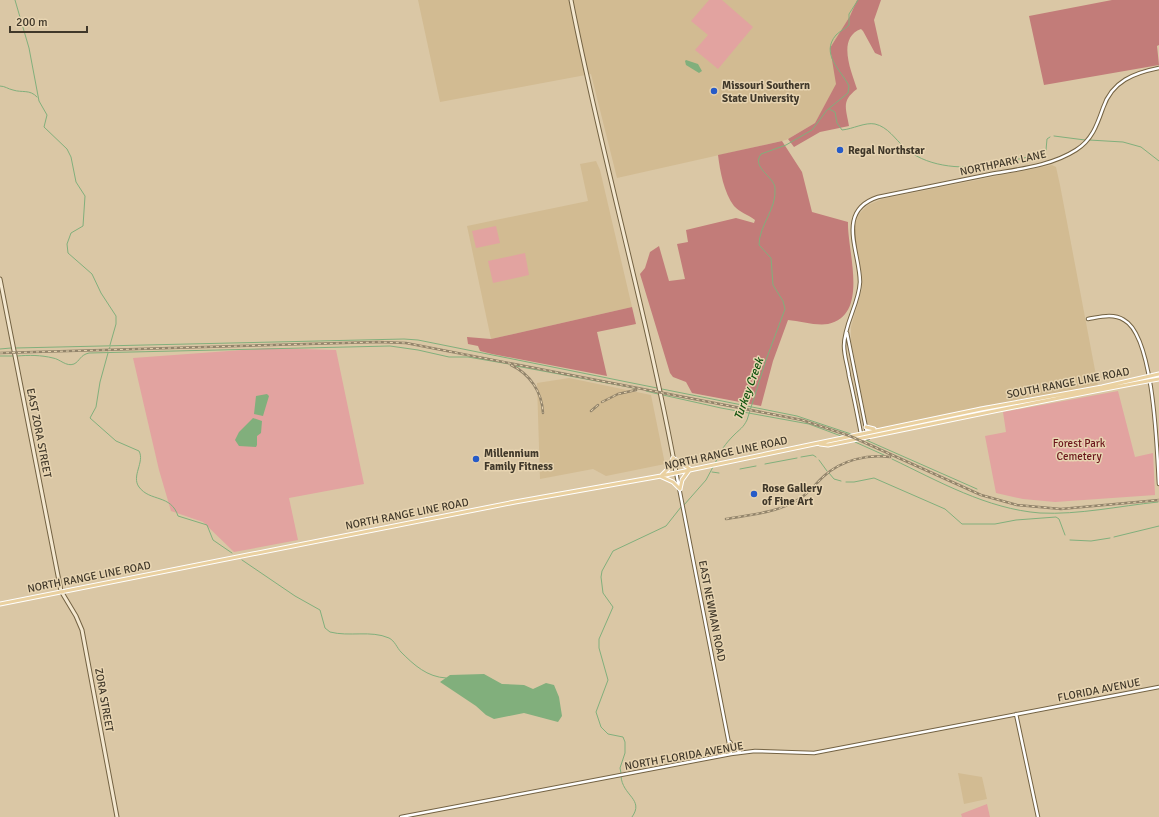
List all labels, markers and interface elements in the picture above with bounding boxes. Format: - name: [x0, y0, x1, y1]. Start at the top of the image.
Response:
- scale bar: [10, 8, 87, 34]
- text: 200 m: [16, 15, 48, 30]
- place label: Missouri Southern State University: [722, 79, 810, 105]
- marker: Missouri Southern State University: [709, 86, 719, 96]
- place label: Regal Northstar: [848, 144, 925, 157]
- marker: Regal Northstar: [835, 145, 845, 155]
- street label: NORTHPARK LANE: [959, 147, 1047, 179]
- water label: Turkey Creek: [731, 355, 768, 422]
- street label: SOUTH RANGE LINE ROAD: [1005, 365, 1131, 401]
- street label: EAST ZORA STREET: [24, 387, 54, 480]
- street label: NORTH RANGE LINE ROAD: [663, 434, 789, 472]
- park label: Forest Park Cemetery: [1053, 437, 1106, 463]
- place label: Millennium Family Fitness: [484, 447, 553, 473]
- marker: Millennium Family Fitness: [471, 454, 481, 464]
- place label: Rose Gallery of Fine Art: [762, 482, 823, 508]
- marker: Rose Gallery of Fine Art: [749, 489, 759, 499]
- street label: NORTH RANGE LINE ROAD: [344, 496, 470, 532]
- street label: NORTH RANGE LINE ROAD: [26, 559, 152, 595]
- street label: EAST NEWMAN ROAD: [696, 559, 728, 663]
- street label: ZORA STREET: [92, 667, 116, 734]
- street label: FLORIDA AVENUE: [1056, 676, 1142, 704]
- street label: NORTH FLORIDA AVENUE: [623, 739, 745, 773]

